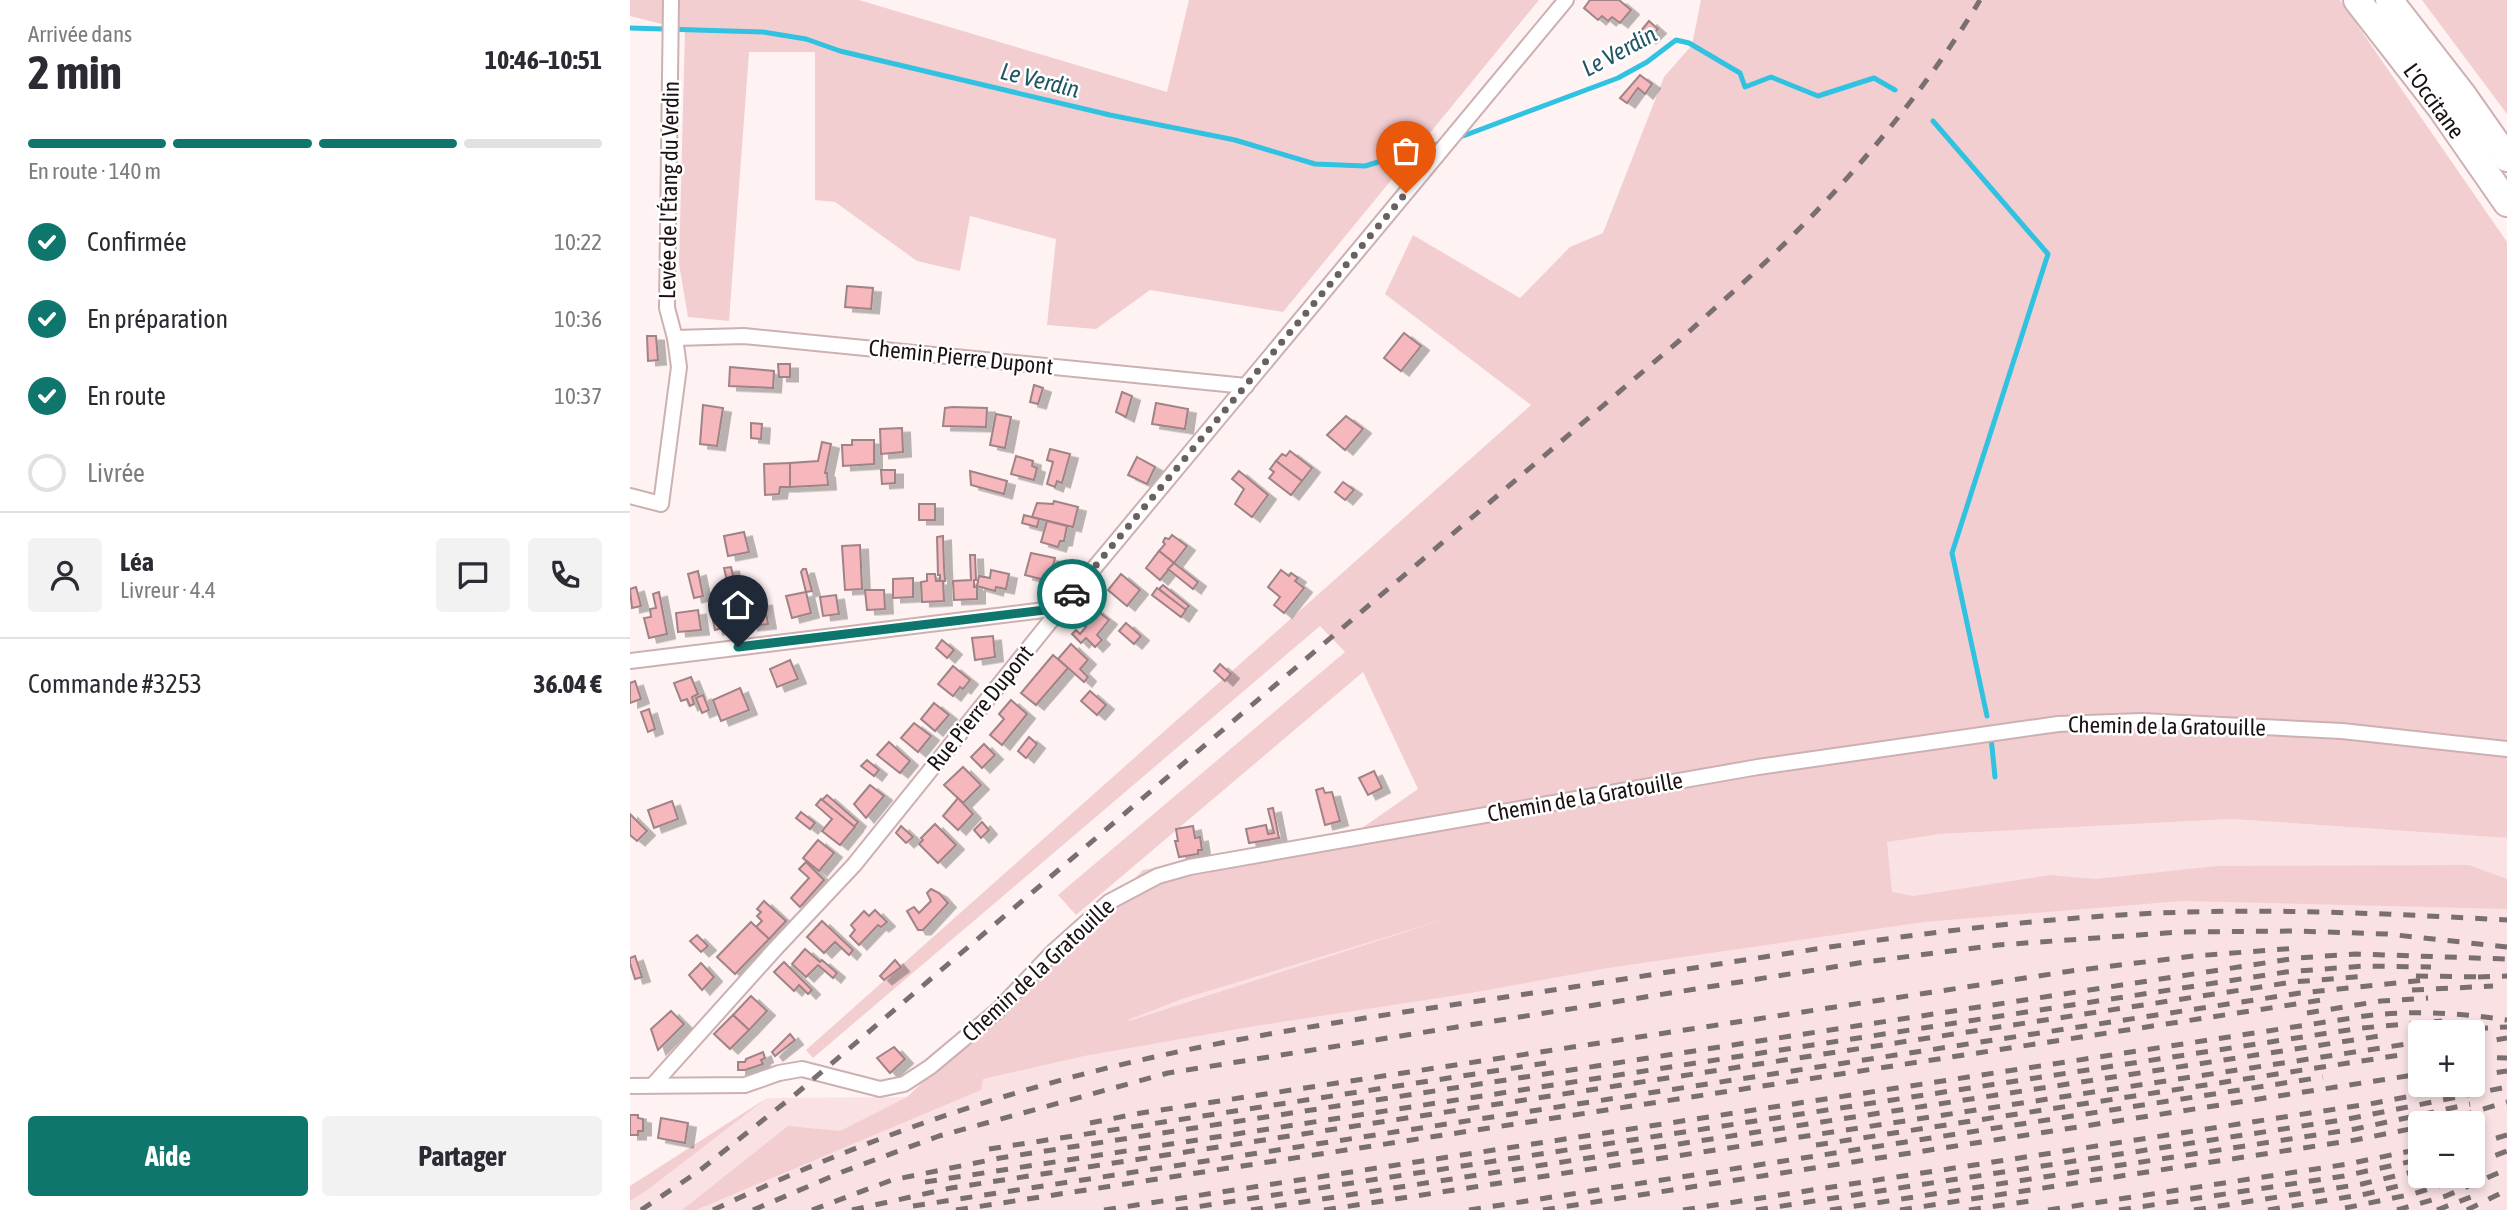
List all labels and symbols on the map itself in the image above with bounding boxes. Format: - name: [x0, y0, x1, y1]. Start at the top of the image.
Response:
- water label: Le Verdin: [1577, 20, 1661, 82]
- water label: Le Verdin: [998, 57, 1083, 103]
- street label: L'Occitane: [2398, 58, 2470, 144]
- street label: Levée de l'Étang du Verdin: [654, 81, 684, 299]
- pin: [1376, 121, 1436, 193]
- street label: Chemin Pierre Dupont: [868, 334, 1054, 380]
- courier: [1037, 559, 1107, 629]
- pin: [708, 575, 768, 647]
- street label: Rue Pierre Dupont: [922, 640, 1038, 776]
- street label: Chemin de la Gratouille: [2068, 711, 2266, 741]
- street label: Chemin de la Gratouille: [1485, 767, 1685, 827]
- street label: Chemin de la Gratouille: [957, 893, 1119, 1047]

